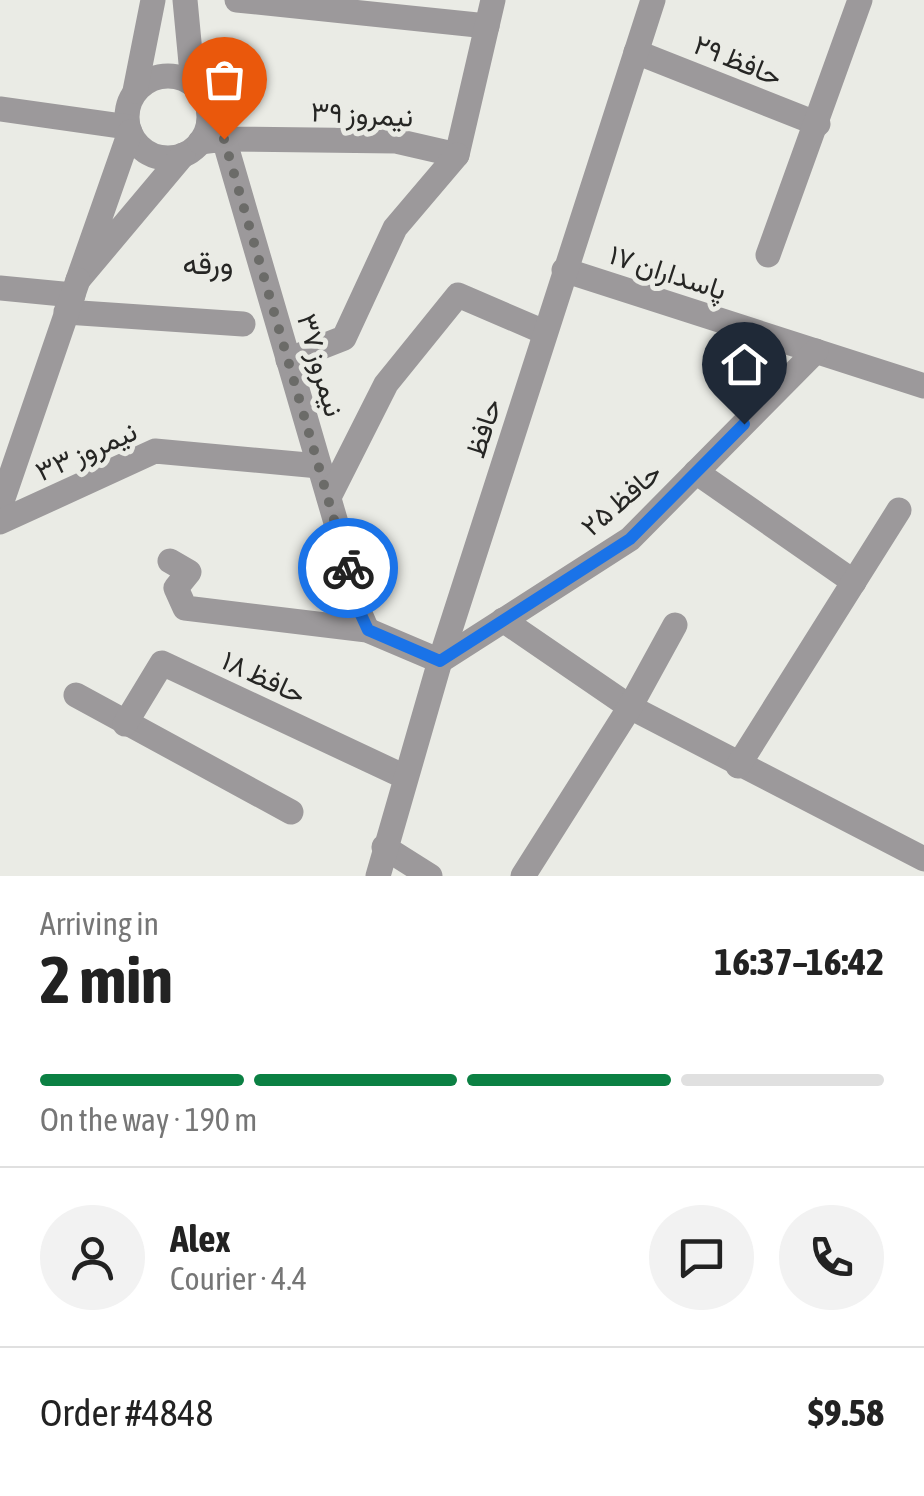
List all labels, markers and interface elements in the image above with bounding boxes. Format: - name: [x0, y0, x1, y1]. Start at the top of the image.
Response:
- street label: حافظ ۲۹: [689, 28, 787, 92]
- pin: [182, 37, 267, 140]
- icon: bag: [197, 52, 252, 107]
- street label: نیمروز ۳۹: [310, 95, 414, 135]
- street label: پاسداران ۱۷: [605, 238, 731, 309]
- district label: ورقه: [183, 246, 233, 282]
- street label: نیمروز ۳۷: [289, 310, 351, 421]
- pin: [702, 322, 787, 425]
- icon: home: [717, 337, 772, 392]
- street label: حافظ: [458, 394, 508, 462]
- street label: نیمروز ۳۳: [30, 415, 142, 489]
- street label: حافظ ۲۵: [575, 456, 667, 542]
- courier: [298, 518, 398, 618]
- icon: bike: [321, 541, 376, 596]
- street label: حافظ ۱۸: [217, 644, 311, 710]
- text: Arriving in: [40, 905, 159, 942]
- text: 16:37–16:42: [714, 940, 884, 983]
- text: 2 min: [40, 942, 173, 1017]
- text: On the way · 190 m: [40, 1101, 257, 1138]
- button: person: [40, 1205, 145, 1310]
- button: chat: [649, 1205, 754, 1310]
- button: phone: [779, 1205, 884, 1310]
- text: Alex: [170, 1217, 231, 1260]
- text: Courier · 4.4: [170, 1260, 307, 1297]
- text: Order #4848: [40, 1391, 213, 1434]
- text: $9.58: [808, 1391, 884, 1434]

